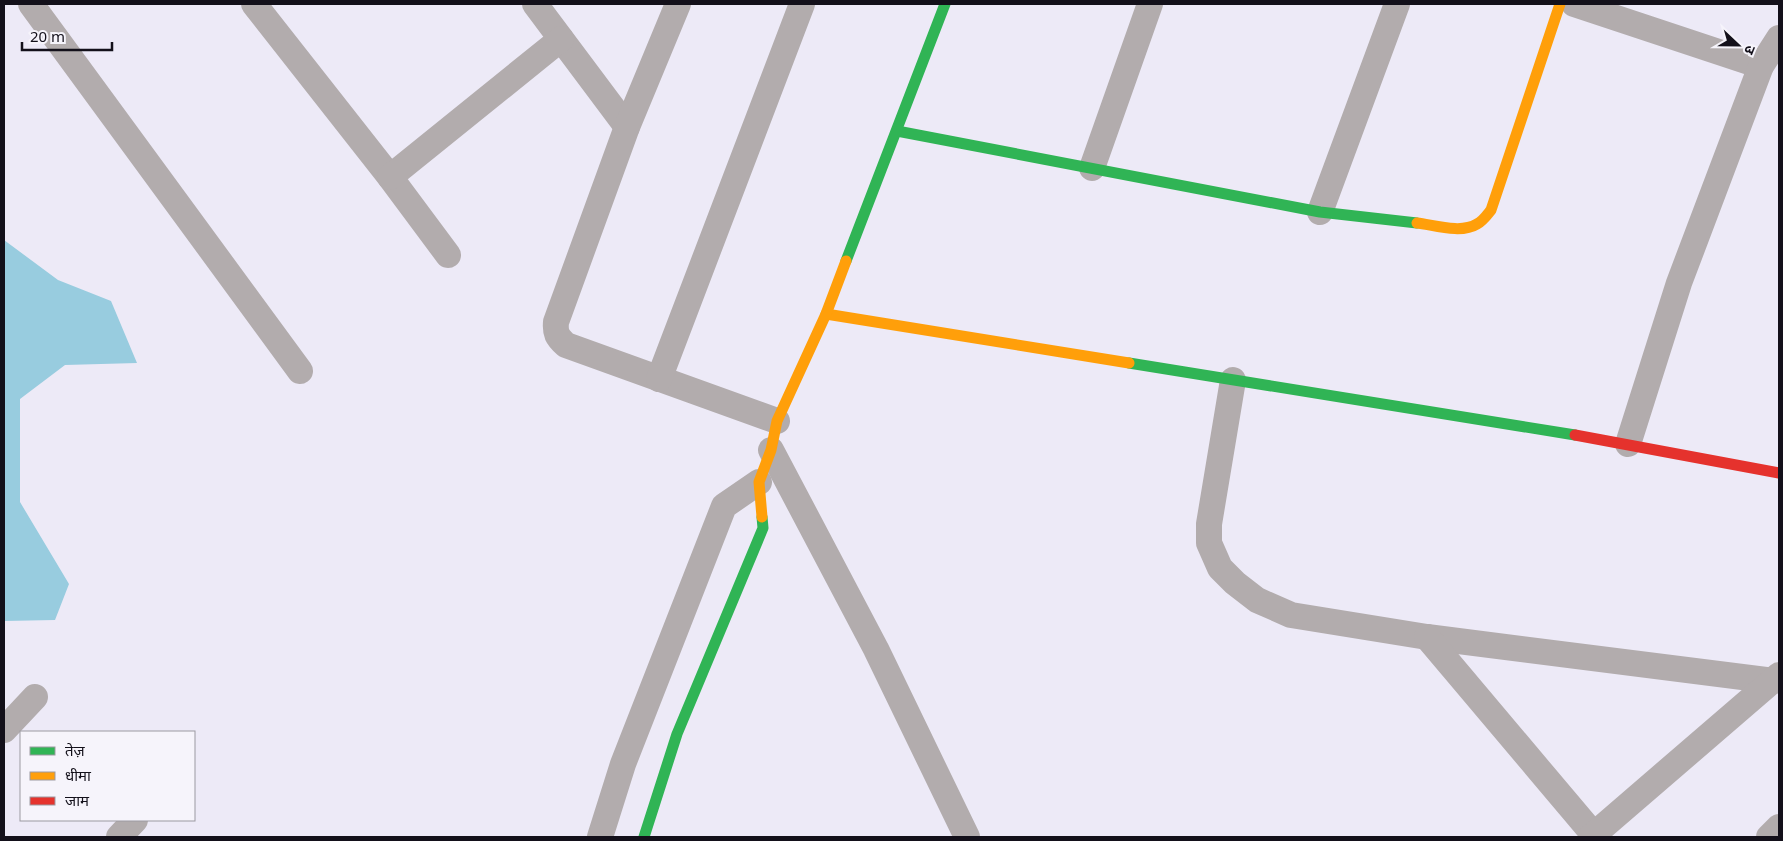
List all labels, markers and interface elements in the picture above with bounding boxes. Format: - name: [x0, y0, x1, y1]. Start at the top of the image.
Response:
- scale bar: [22, 20, 112, 52]
- north arrow: [1713, 20, 1763, 70]
- text: 20 m: [30, 26, 65, 46]
- text: उ: [1740, 43, 1761, 58]
- legend: [20, 731, 195, 821]
- text: तेज़: [65, 740, 86, 760]
- text: धीमा: [65, 765, 92, 785]
- text: जाम: [65, 790, 90, 810]

